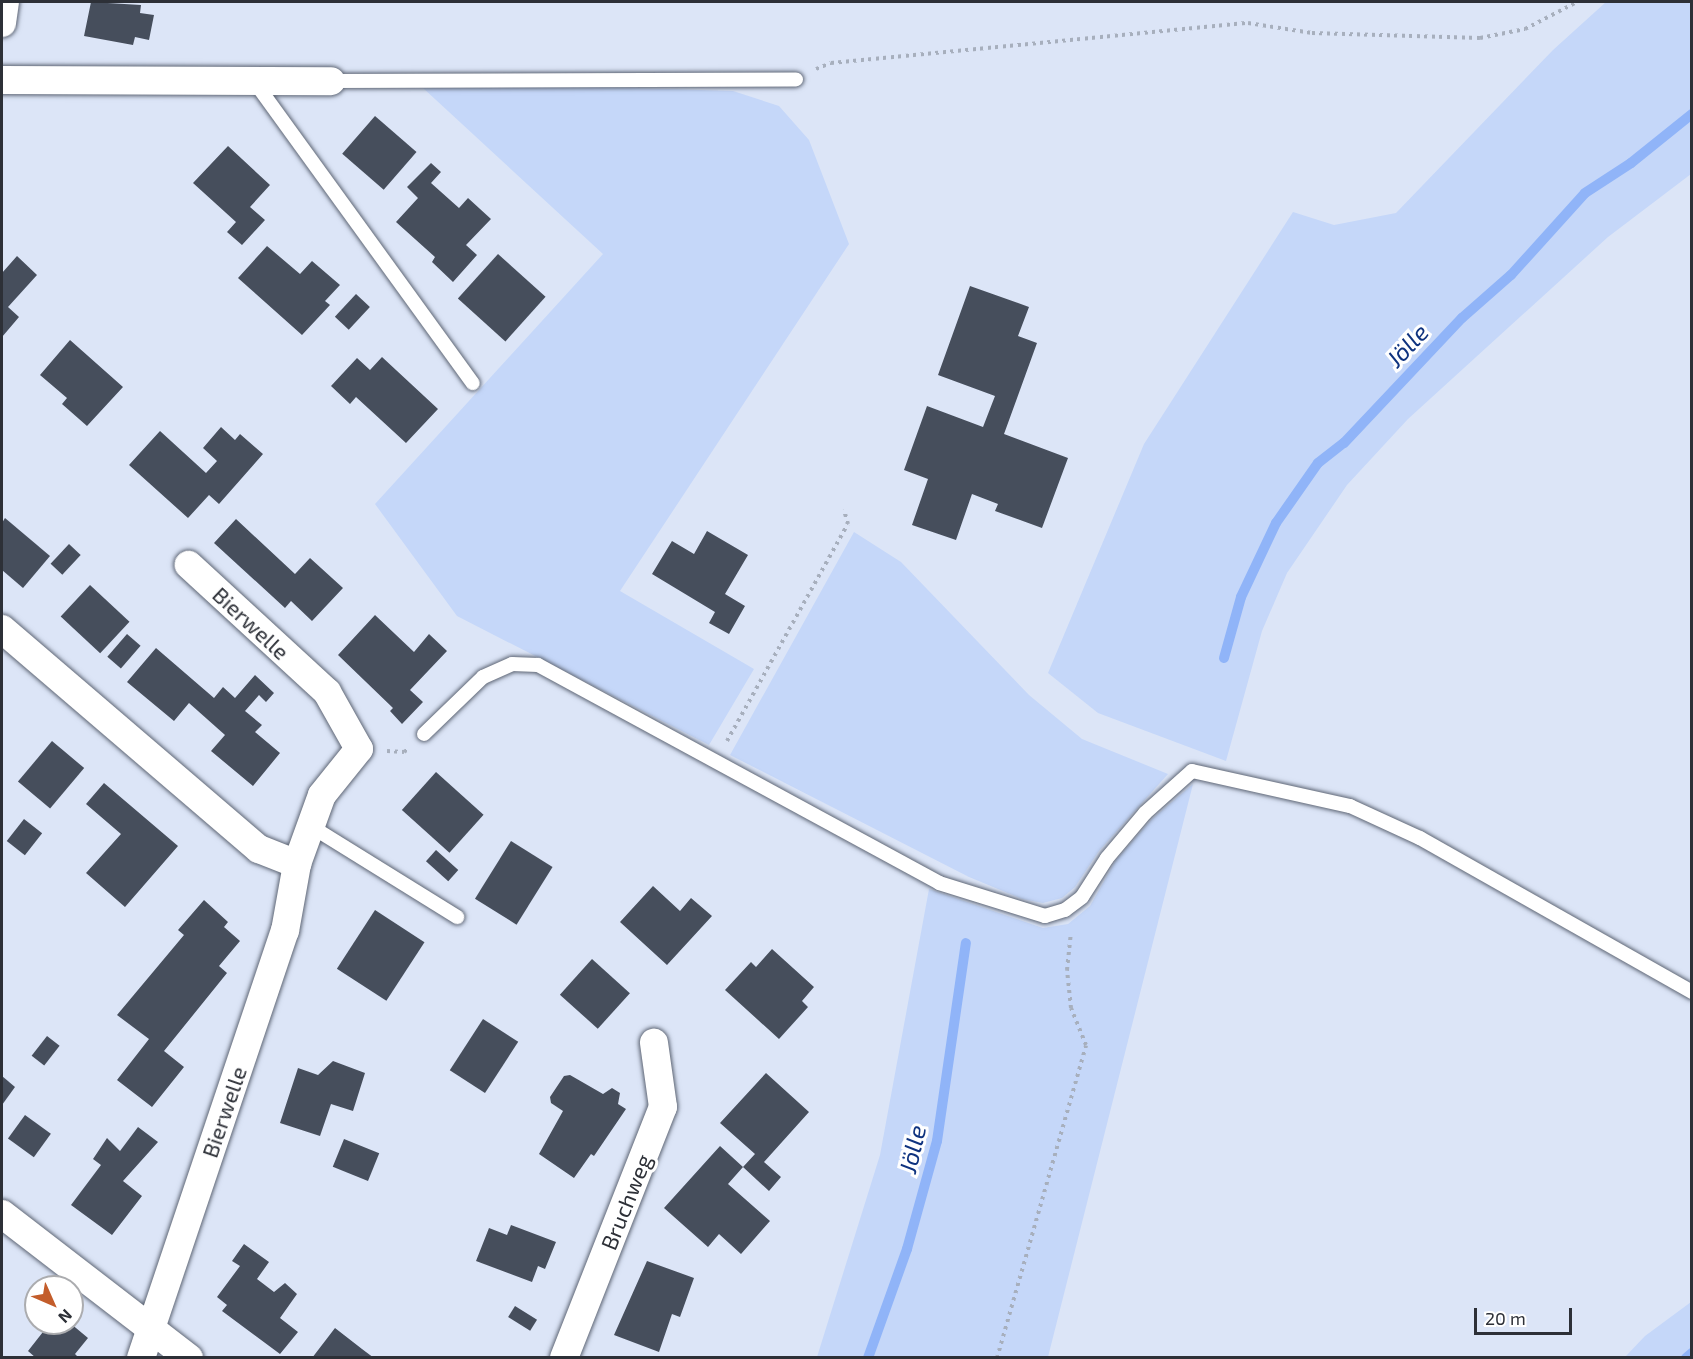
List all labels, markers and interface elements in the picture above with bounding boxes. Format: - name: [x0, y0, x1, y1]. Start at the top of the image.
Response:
- water label: Jölle: [1380, 317, 1434, 373]
- street label: Bierwelle: [207, 581, 295, 665]
- street label: Bierwelle: [196, 1063, 252, 1161]
- water label: Jölle: [893, 1122, 931, 1176]
- street label: Bruchweg: [595, 1150, 657, 1254]
- north arrow: [24, 1275, 84, 1335]
- scale bar: [1477, 1296, 1574, 1334]
- text: N: [55, 1306, 76, 1327]
- text: 20 m: [1485, 1307, 1526, 1329]

